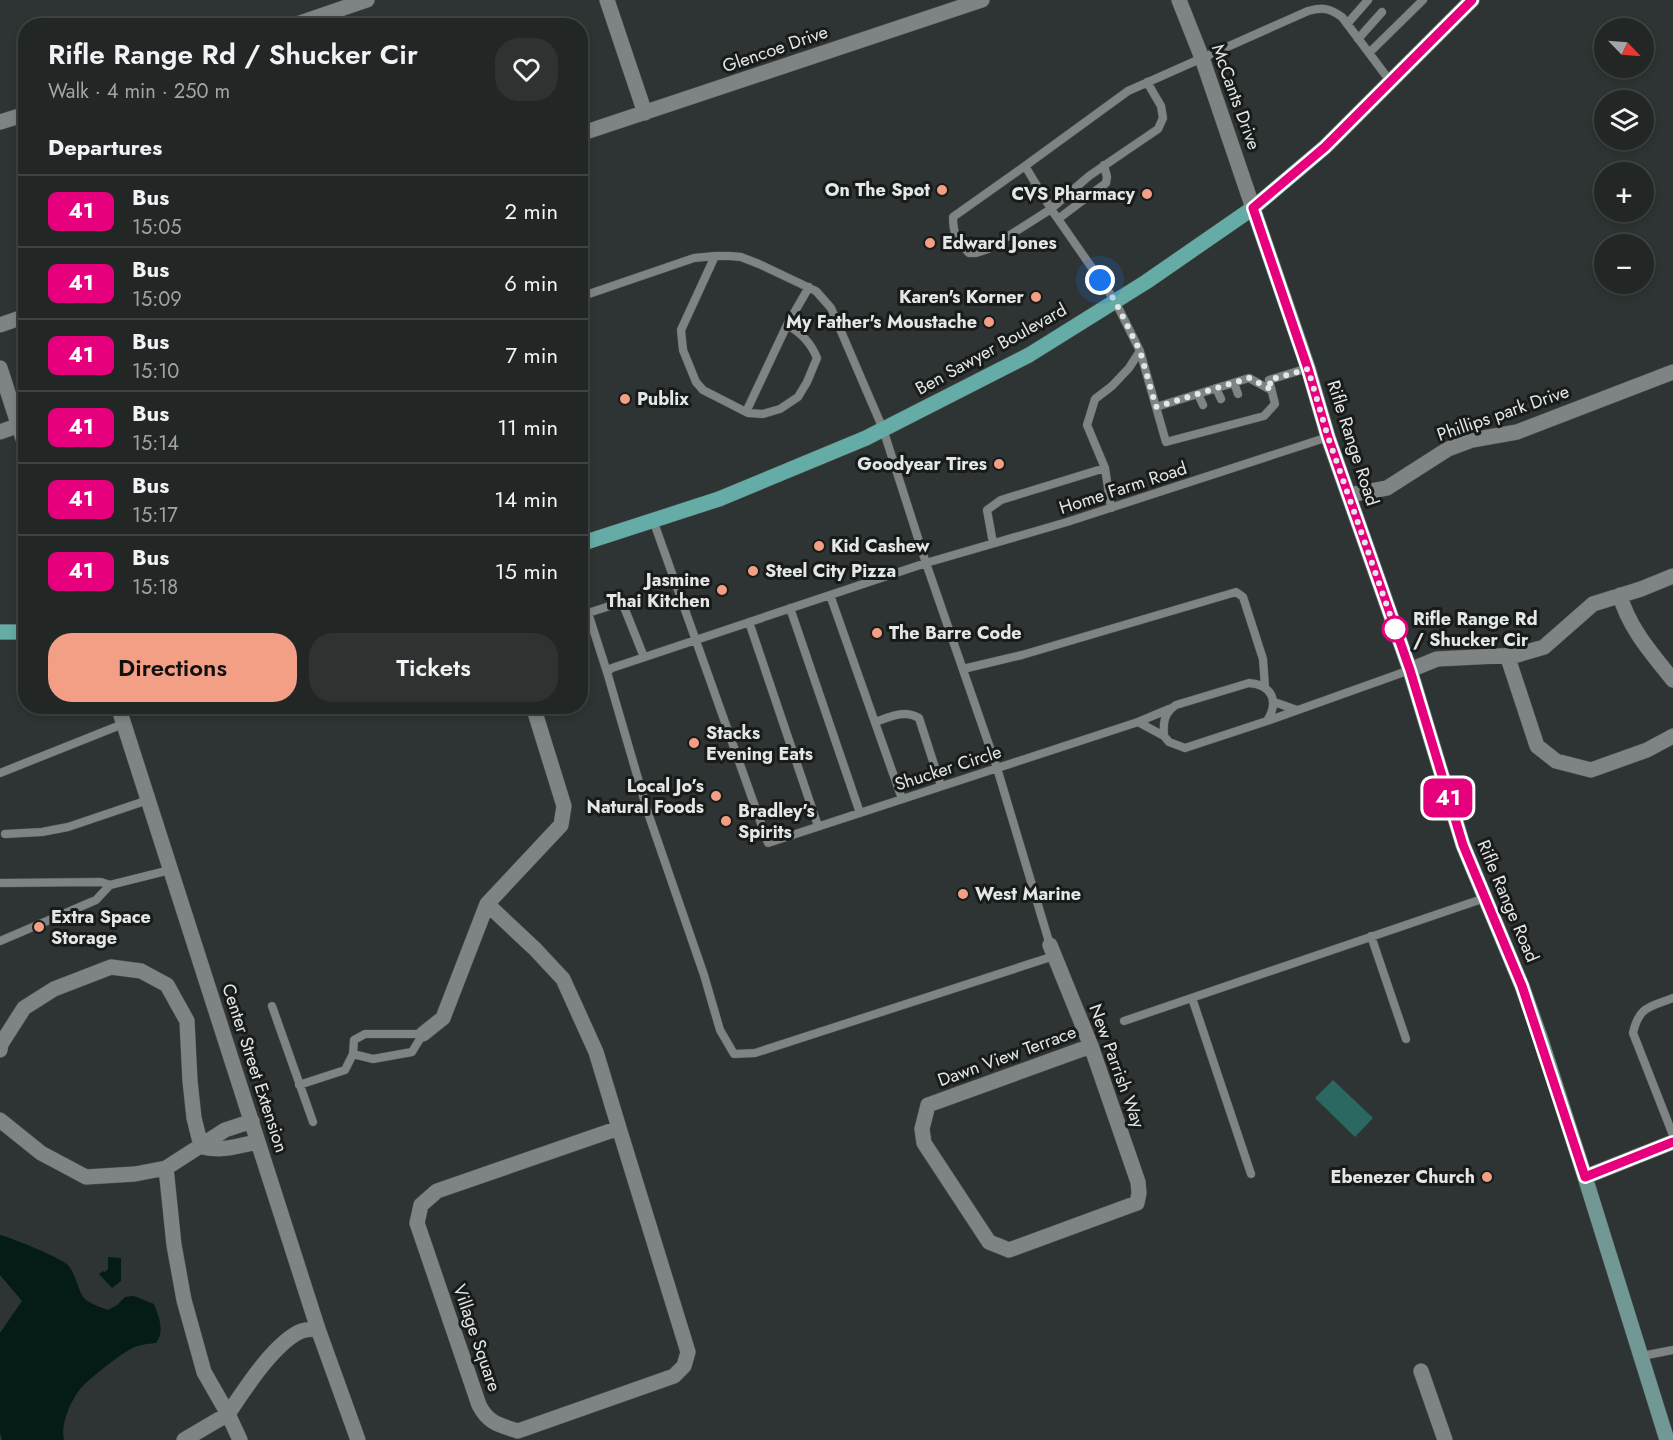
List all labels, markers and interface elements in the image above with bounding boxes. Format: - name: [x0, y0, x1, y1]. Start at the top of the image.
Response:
- north arrow: [1594, 18, 1654, 78]
- map controls: [1594, 18, 1654, 294]
- street label: Glencoe Drive: [719, 19, 831, 79]
- text: Rifle Range Rd / Shucker Cir: [48, 34, 418, 75]
- button: heart: [495, 38, 558, 101]
- street label: McCants Drive: [1205, 41, 1267, 153]
- text: Walk · 4 min · 250 m: [48, 77, 230, 106]
- button: layers: [1594, 90, 1654, 150]
- text: Departures: [48, 131, 162, 163]
- button: +: [1594, 162, 1654, 222]
- place label: On The Spot: [825, 177, 930, 203]
- text: Bus: [132, 181, 169, 213]
- place label: CVS Pharmacy: [1011, 181, 1136, 207]
- marker: On The Spot: [935, 183, 949, 197]
- marker: CVS Pharmacy: [1140, 187, 1154, 201]
- text: 2 min: [504, 195, 558, 227]
- text: 41: [68, 196, 94, 226]
- text: 15:05: [132, 213, 182, 242]
- place label: Edward Jones: [942, 230, 1057, 256]
- button: −: [1594, 234, 1654, 294]
- marker: Edward Jones: [923, 236, 937, 250]
- text: Bus: [132, 253, 169, 285]
- your location: [1085, 265, 1115, 295]
- text: 6 min: [504, 267, 558, 299]
- text: 41: [68, 268, 94, 298]
- place label: Karen's Korner: [899, 284, 1025, 310]
- text: 15:09: [132, 285, 182, 314]
- marker: Karen's Korner: [1029, 290, 1043, 304]
- street label: Ben Sawyer Boulevard: [911, 297, 1071, 401]
- place label: My Father's Moustache: [786, 309, 977, 335]
- marker: My Father's Moustache: [982, 315, 996, 329]
- text: Bus: [132, 325, 169, 357]
- text: 7 min: [505, 339, 558, 371]
- text: 41: [68, 340, 94, 370]
- text: 15:10: [132, 357, 179, 386]
- street label: Rifle Range Road: [1320, 377, 1386, 509]
- street label: Phillips park Drive: [1433, 378, 1573, 448]
- place label: Publix: [637, 386, 689, 412]
- marker: Publix: [618, 392, 632, 406]
- text: Bus: [132, 397, 169, 429]
- text: 11 min: [497, 411, 558, 443]
- text: 41: [68, 412, 94, 442]
- text: 15:14: [132, 429, 179, 458]
- place label: Goodyear Tires: [857, 451, 987, 477]
- street label: Home Farm Road: [1056, 455, 1190, 521]
- marker: Goodyear Tires: [992, 457, 1006, 471]
- text: Bus: [132, 469, 169, 501]
- text: 14 min: [494, 483, 558, 515]
- text: 41: [68, 484, 94, 514]
- text: 15:17: [132, 501, 178, 530]
- place label: Kid Cashew: [831, 533, 930, 559]
- marker: Kid Cashew: [812, 539, 826, 553]
- text: Bus: [132, 541, 169, 573]
- text: 15 min: [495, 555, 558, 587]
- text: 41: [68, 556, 94, 586]
- place label: Steel City Pizza: [765, 558, 896, 584]
- marker: Steel City Pizza: [746, 564, 760, 578]
- place label: Jasmine Thai Kitchen: [607, 567, 710, 614]
- text: 15:18: [132, 573, 178, 602]
- marker: Jasmine Thai Kitchen: [715, 583, 729, 597]
- place label: Rifle Range Rd / Shucker Cir: [1413, 606, 1538, 653]
- marker: Rifle Range Rd / Shucker Cir: [1382, 616, 1408, 642]
- place label: The Barre Code: [889, 620, 1022, 646]
- marker: The Barre Code: [870, 626, 884, 640]
- button: Directions: [48, 633, 297, 702]
- button: Tickets: [309, 633, 558, 702]
- place label: Stacks Evening Eats: [706, 720, 813, 767]
- marker: Stacks Evening Eats: [687, 736, 701, 750]
- street label: Shucker Circle: [891, 739, 1005, 797]
- place label: Local Jo’s Natural Foods: [587, 773, 704, 820]
- line badge: 41: [1421, 778, 1475, 818]
- text: 41: [1435, 783, 1461, 813]
- marker: Local Jo’s Natural Foods: [709, 789, 723, 803]
- place label: Bradley’s Spirits: [738, 798, 815, 845]
- marker: Bradley’s Spirits: [719, 814, 733, 828]
- street label: Rifle Range Road: [1471, 836, 1545, 966]
- place label: West Marine: [975, 881, 1081, 907]
- marker: West Marine: [956, 887, 970, 901]
- place label: Extra Space Storage: [51, 904, 151, 951]
- marker: Extra Space Storage: [32, 920, 46, 934]
- street label: Center Street Extension: [215, 980, 295, 1156]
- street label: New Parrish Way: [1083, 1000, 1152, 1132]
- street label: Dawn View Terrace: [934, 1019, 1080, 1093]
- place label: Ebenezer Church: [1331, 1164, 1475, 1190]
- marker: Ebenezer Church: [1480, 1170, 1494, 1184]
- street label: Village Square: [447, 1281, 507, 1395]

